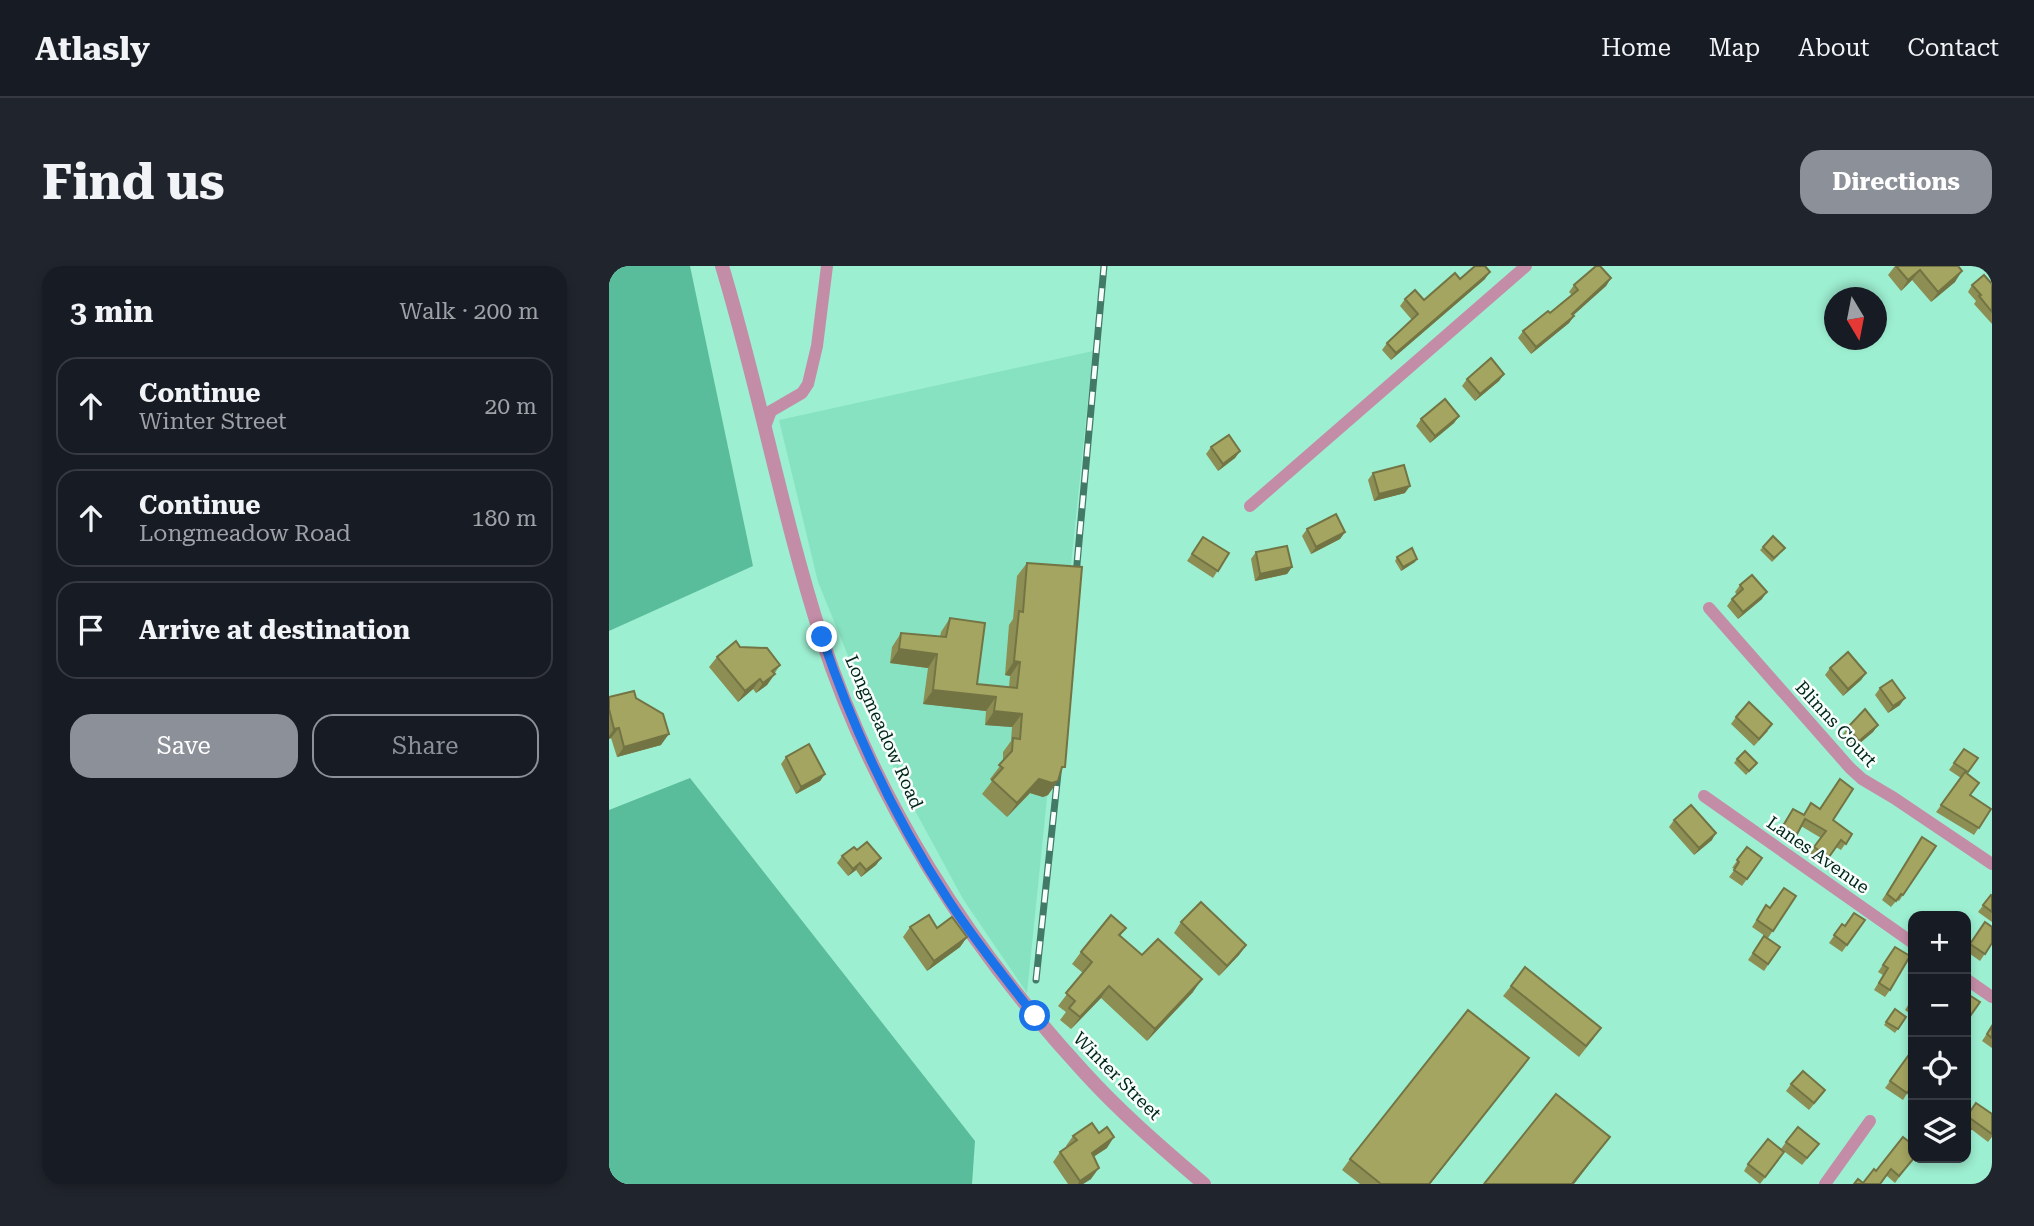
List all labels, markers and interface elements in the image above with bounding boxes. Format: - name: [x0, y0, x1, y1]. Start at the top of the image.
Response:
- text: Atlasly: [35, 29, 150, 68]
- text: Home: [1601, 34, 1671, 62]
- text: Map: [1709, 34, 1760, 62]
- text: About: [1798, 34, 1869, 62]
- text: Contact: [1907, 34, 1999, 62]
- button: Directions: [1800, 150, 1992, 214]
- text: Find us: [42, 154, 225, 211]
- north arrow: [1824, 287, 1887, 350]
- text: 3 min: [70, 294, 153, 329]
- text: Walk · 200 m: [400, 298, 539, 325]
- text: Continue: [139, 378, 261, 408]
- icon: ahead: [72, 387, 110, 425]
- text: 20 m: [484, 393, 537, 420]
- text: Winter Street: [139, 408, 287, 435]
- text: Continue: [139, 490, 261, 520]
- icon: ahead: [72, 499, 110, 537]
- text: 180 m: [472, 505, 537, 532]
- text: Longmeadow Road: [139, 520, 351, 547]
- icon: arrive: [72, 611, 110, 649]
- text: Arrive at destination: [139, 615, 410, 645]
- route end: [806, 621, 837, 652]
- street label: Longmeadow Road: [841, 652, 928, 812]
- street label: Blinns Court: [1791, 677, 1882, 771]
- button: Save: [70, 714, 298, 778]
- button: Share: [312, 714, 539, 778]
- street label: Lanes Avenue: [1763, 812, 1874, 898]
- map controls: [1908, 911, 1971, 1163]
- button: +: [1908, 911, 1971, 974]
- button: −: [1908, 974, 1971, 1037]
- route start: [1019, 1000, 1050, 1031]
- street label: Winter Street: [1069, 1027, 1166, 1124]
- button: locate: [1908, 1037, 1971, 1100]
- button: layers: [1908, 1100, 1971, 1163]

